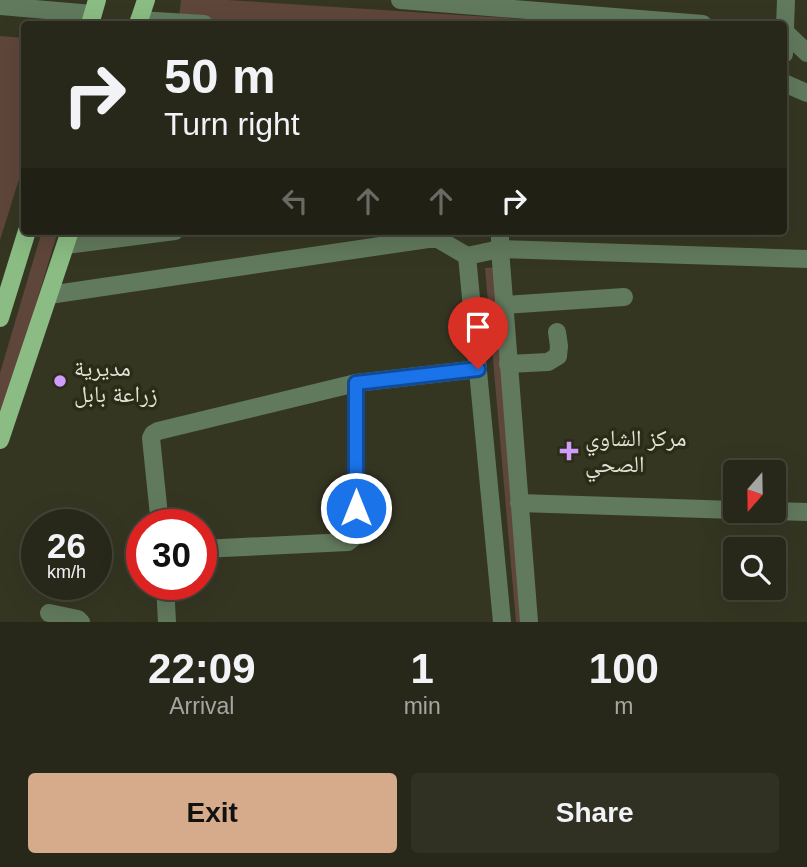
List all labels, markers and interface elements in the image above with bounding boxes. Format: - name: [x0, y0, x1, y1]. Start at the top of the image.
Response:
- icon: right: [49, 49, 140, 140]
- text: 50 m: [164, 49, 276, 103]
- text: Turn right: [164, 106, 300, 142]
- icon: left: [276, 182, 314, 220]
- icon: ahead: [349, 182, 387, 220]
- icon: ahead: [422, 182, 460, 220]
- icon: right: [495, 182, 533, 220]
- pin: [448, 297, 508, 369]
- icon: arrive: [459, 308, 497, 346]
- place label: مديرية زراعة بابل: [74, 355, 158, 408]
- marker: مديرية زراعة بابل: [52, 373, 68, 389]
- place label: مركز الشاوي الصحي: [585, 425, 686, 483]
- marker: مركز الشاوي الصحي: [559, 441, 579, 461]
- north arrow: [723, 460, 786, 523]
- map controls: [723, 460, 786, 600]
- position arrow: [319, 471, 393, 545]
- speed limit sign: 30: [126, 509, 217, 600]
- text: 26: [47, 526, 86, 565]
- button: search: [723, 537, 786, 600]
- text: km/h: [47, 562, 86, 582]
- text: 22:09: [148, 645, 256, 692]
- text: 1: [410, 645, 434, 692]
- text: 100: [589, 645, 659, 692]
- text: Arrival: [169, 693, 234, 719]
- text: min: [404, 693, 441, 719]
- text: m: [614, 693, 633, 719]
- button: Exit: [28, 773, 397, 853]
- button: Share: [411, 773, 779, 853]

